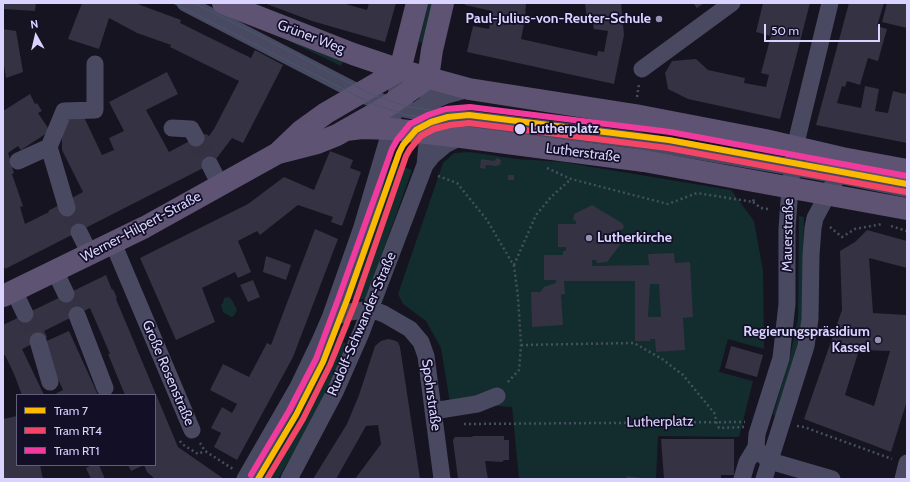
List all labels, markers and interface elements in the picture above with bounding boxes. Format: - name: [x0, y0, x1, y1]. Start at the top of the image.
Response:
- place label: Paul-Julius-von-Reuter-Schule: [466, 11, 651, 27]
- marker: Paul-Julius-von-Reuter-Schule: [654, 14, 664, 24]
- north arrow: [16, 16, 56, 56]
- scale bar: [766, 16, 882, 42]
- text: N: [30, 17, 39, 32]
- street label: Grüner Weg: [275, 17, 347, 57]
- text: 50 m: [771, 23, 799, 38]
- place label: Lutherplatz: [530, 121, 599, 137]
- marker: Lutherplatz: [513, 122, 527, 136]
- street label: Lutherstraße: [545, 140, 621, 166]
- street label: Werner-Hilpert-Straße: [78, 188, 204, 266]
- street label: Mauerstraße: [779, 198, 797, 272]
- place label: Lutherkirche: [597, 230, 672, 246]
- marker: Lutherkirche: [584, 233, 594, 243]
- street label: Rudolf-Schwander-Straße: [324, 249, 400, 399]
- street label: Große Rosenstraße: [138, 318, 198, 428]
- place label: Regierungspräsidium Kassel: [743, 324, 870, 356]
- marker: Regierungspräsidium Kassel: [873, 335, 883, 345]
- street label: Spohrstraße: [418, 358, 444, 432]
- legend: [16, 394, 156, 466]
- text: Tram 7: [54, 403, 88, 418]
- street label: Lutherplatz: [626, 413, 694, 431]
- text: Tram RT4: [54, 423, 102, 438]
- text: Tram RT1: [54, 443, 99, 458]

